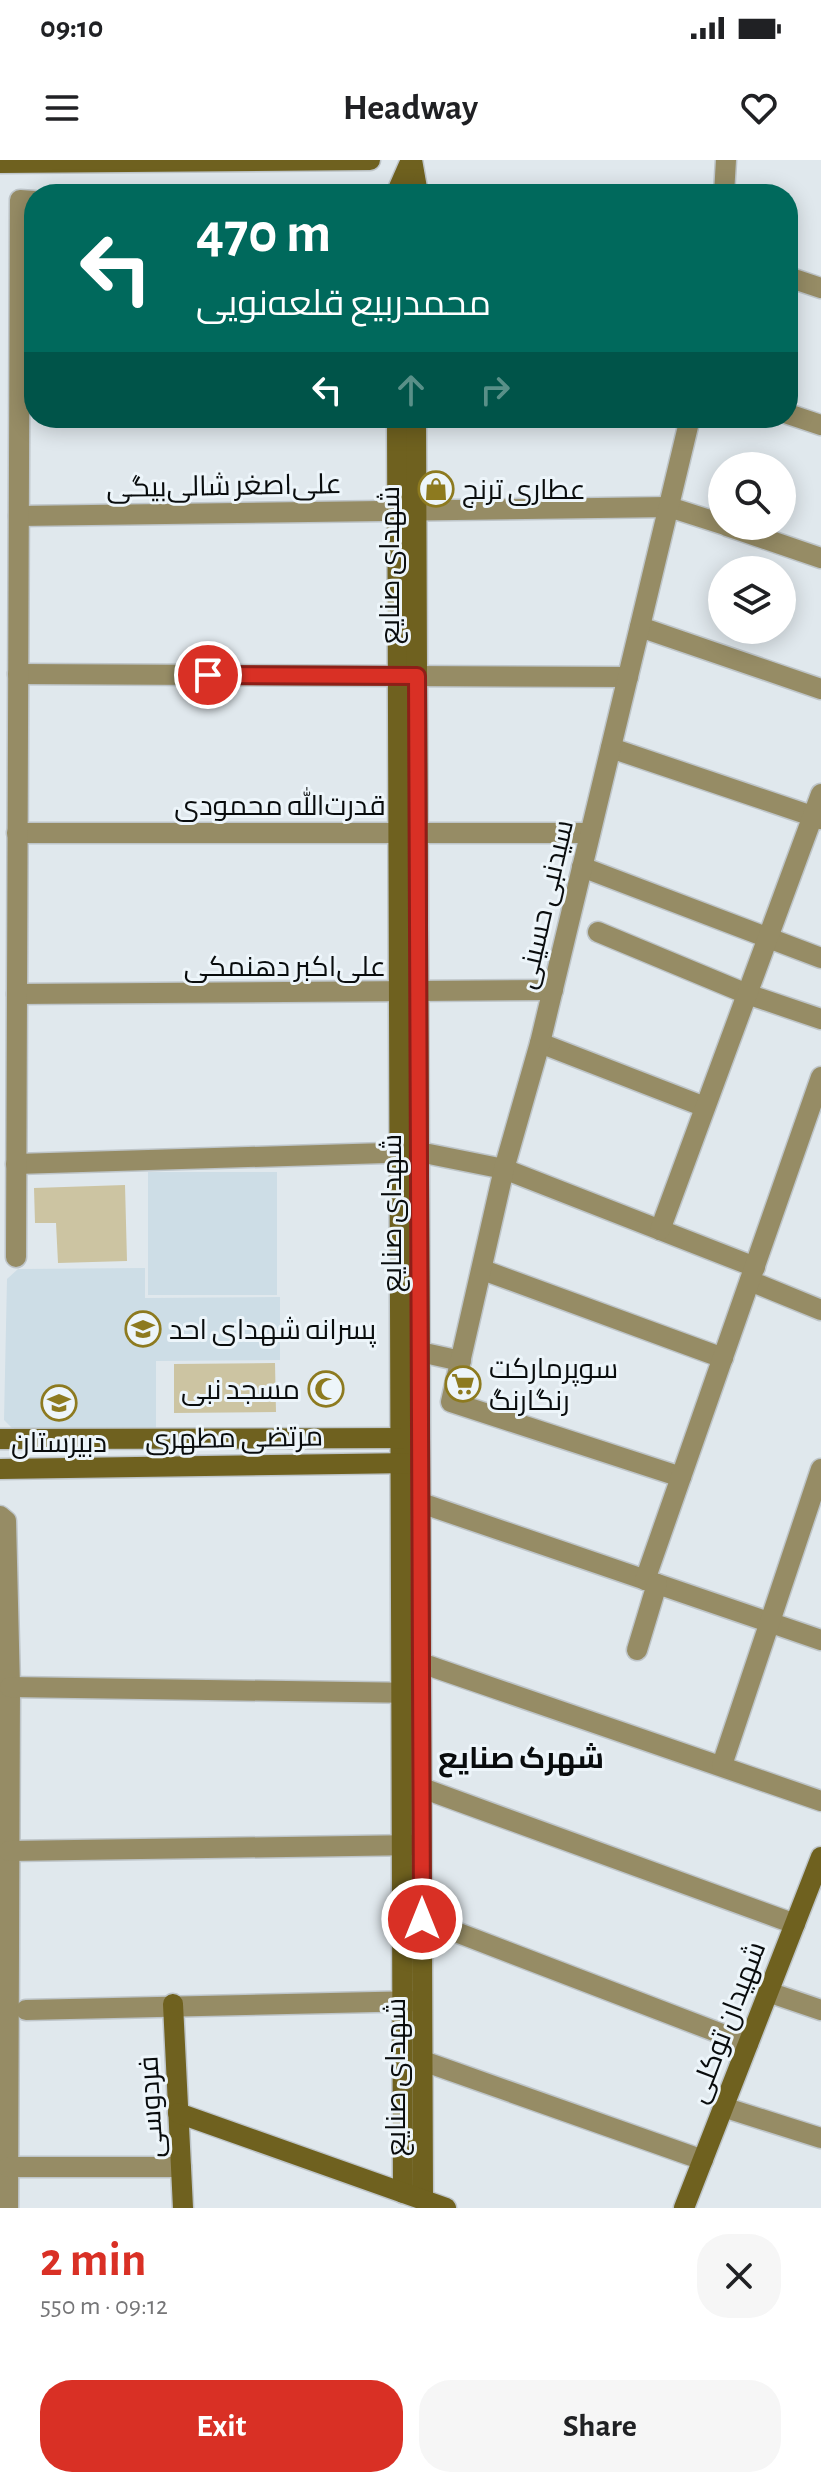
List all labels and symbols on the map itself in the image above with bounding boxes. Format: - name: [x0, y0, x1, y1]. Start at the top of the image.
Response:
- street label: علی‌اصغر شالی‌بیگی: [106, 470, 342, 504]
- shop icon: عطاری ترنج: [417, 470, 455, 508]
- place label: عطاری ترنج: [462, 477, 586, 508]
- street label: شهدای صنایع: [376, 486, 408, 644]
- pin: [174, 641, 242, 709]
- street label: قدرت‌الله محمودی: [174, 787, 386, 822]
- street label: سیدنبی حسینی: [513, 817, 580, 992]
- street label: علی‌اکبر دهنمکی: [184, 954, 386, 983]
- street label: شهدای صنایع: [378, 1134, 410, 1292]
- school or university icon: پسرانه شهدای احد: [124, 1310, 162, 1348]
- place label: پسرانه شهدای احد: [169, 1316, 377, 1348]
- place label: سوپرمارکت رنگارنگ: [489, 1356, 618, 1416]
- supermarket icon: سوپرمارکت رنگارنگ: [444, 1365, 482, 1403]
- mosque icon: مسجد نبی: [307, 1370, 345, 1408]
- place label: مسجد نبی: [181, 1377, 300, 1406]
- school or university icon: دبیرستان: [40, 1384, 78, 1422]
- street label: مرتضی مطهری: [145, 1423, 323, 1456]
- place label: دبیرستان: [11, 1430, 107, 1459]
- district label: شهرک صنایع: [438, 1743, 604, 1778]
- position arrow: [380, 1877, 464, 1961]
- street label: شهیدان توکلی: [683, 1938, 772, 2108]
- street label: شهدای صنایع: [382, 1998, 414, 2156]
- street label: فردوسی: [135, 2055, 170, 2159]

